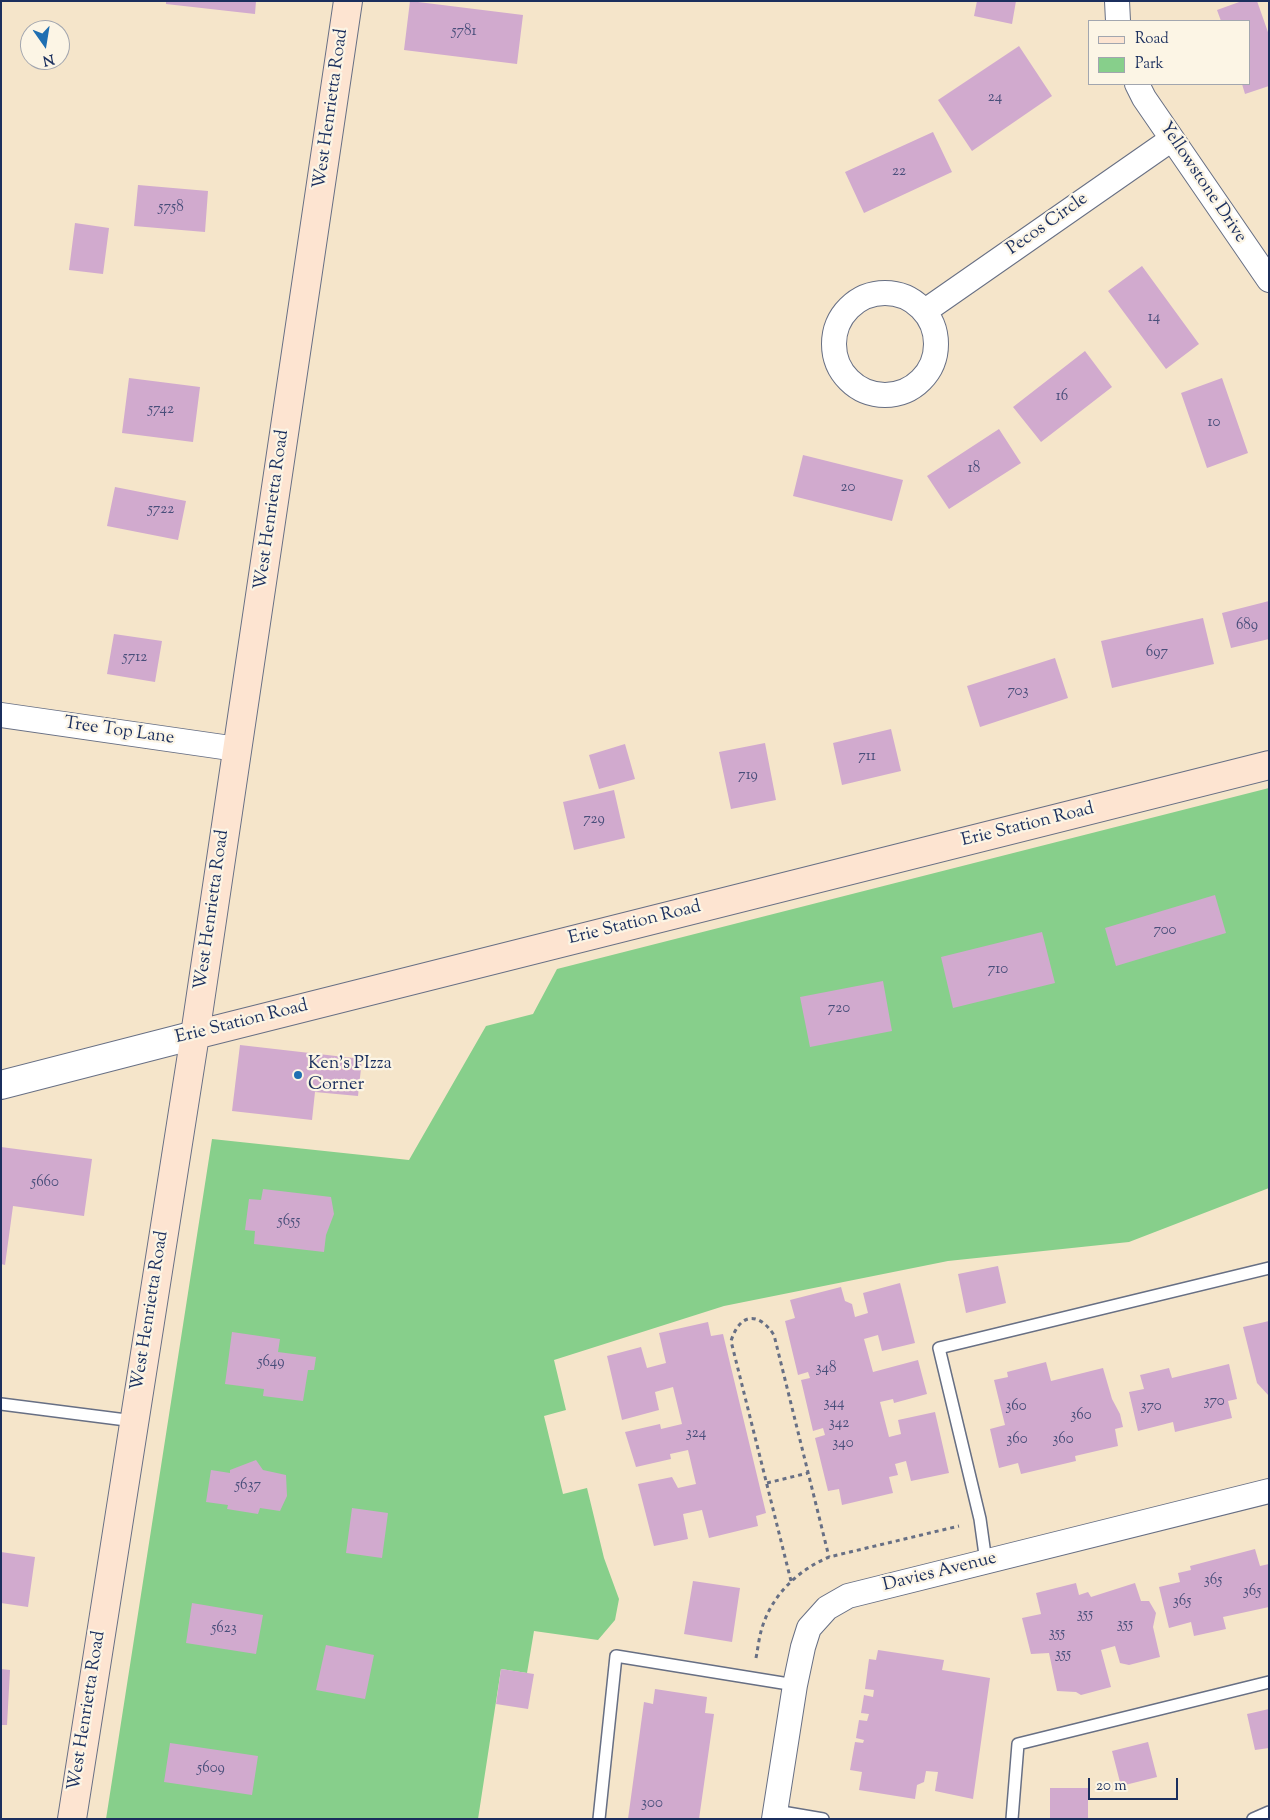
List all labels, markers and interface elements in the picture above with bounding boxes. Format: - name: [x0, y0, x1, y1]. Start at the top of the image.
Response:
- north arrow: [20, 20, 70, 70]
- legend: [1088, 20, 1250, 85]
- house number: 5781: [451, 23, 477, 41]
- street label: West Henrietta Road: [310, 27, 354, 191]
- text: Road: [1135, 29, 1169, 50]
- text: N: [40, 48, 56, 70]
- text: Park: [1135, 54, 1164, 75]
- house number: 24: [988, 89, 1002, 107]
- street label: Yellowstone Drive: [1154, 118, 1250, 248]
- house number: 22: [892, 163, 906, 181]
- street label: Pecos Circle: [1003, 189, 1093, 261]
- house number: 5758: [158, 199, 184, 217]
- house number: 14: [1148, 309, 1160, 327]
- house number: 16: [1056, 388, 1068, 406]
- house number: 5742: [148, 401, 174, 419]
- house number: 10: [1208, 414, 1220, 432]
- street label: West Henrietta Road: [251, 428, 295, 592]
- house number: 18: [968, 460, 980, 478]
- house number: 20: [841, 479, 855, 497]
- house number: 5722: [148, 501, 174, 519]
- house number: 689: [1236, 617, 1258, 635]
- house number: 697: [1146, 644, 1168, 662]
- house number: 5712: [123, 649, 147, 667]
- house number: 703: [1007, 683, 1029, 701]
- street label: Tree Top Lane: [63, 714, 175, 750]
- house number: 711: [858, 748, 876, 766]
- house number: 719: [738, 767, 758, 785]
- street label: Erie Station Road: [959, 799, 1097, 853]
- house number: 729: [583, 811, 605, 829]
- street label: West Henrietta Road: [191, 828, 235, 992]
- street label: Erie Station Road: [566, 897, 704, 951]
- house number: 700: [1153, 922, 1177, 940]
- house number: 710: [988, 961, 1008, 979]
- street label: Erie Station Road: [173, 996, 311, 1050]
- house number: 720: [828, 1000, 850, 1018]
- place label: Ken's PIzza Corner: [308, 1054, 392, 1096]
- marker: Ken's PIzza Corner: [292, 1069, 304, 1081]
- house number: 5660: [31, 1174, 59, 1192]
- house number: 5655: [278, 1213, 300, 1231]
- street label: West Henrietta Road: [128, 1229, 174, 1393]
- house number: 5649: [257, 1354, 285, 1372]
- house number: 348: [815, 1360, 837, 1378]
- house number: 370: [1203, 1393, 1225, 1411]
- house number: 344: [823, 1395, 845, 1413]
- house number: 360: [1005, 1398, 1027, 1416]
- house number: 370: [1140, 1398, 1162, 1416]
- house number: 360: [1070, 1407, 1092, 1425]
- house number: 342: [829, 1415, 849, 1433]
- house number: 324: [686, 1425, 706, 1443]
- house number: 360: [1006, 1431, 1028, 1449]
- house number: 360: [1052, 1431, 1074, 1449]
- house number: 340: [832, 1435, 854, 1453]
- house number: 5637: [235, 1477, 261, 1495]
- street label: Davies Avenue: [881, 1548, 999, 1598]
- house number: 365: [1204, 1572, 1222, 1590]
- house number: 365: [1243, 1583, 1261, 1601]
- house number: 365: [1173, 1593, 1191, 1611]
- house number: 355: [1077, 1606, 1093, 1624]
- house number: 355: [1117, 1616, 1133, 1634]
- house number: 5623: [211, 1620, 237, 1638]
- house number: 355: [1049, 1625, 1065, 1643]
- street label: West Henrietta Road: [65, 1629, 111, 1793]
- house number: 355: [1055, 1646, 1071, 1664]
- house number: 5609: [197, 1760, 225, 1778]
- scale bar: [1090, 1768, 1180, 1800]
- text: 20 m: [1096, 1776, 1127, 1797]
- house number: 300: [641, 1795, 663, 1813]

